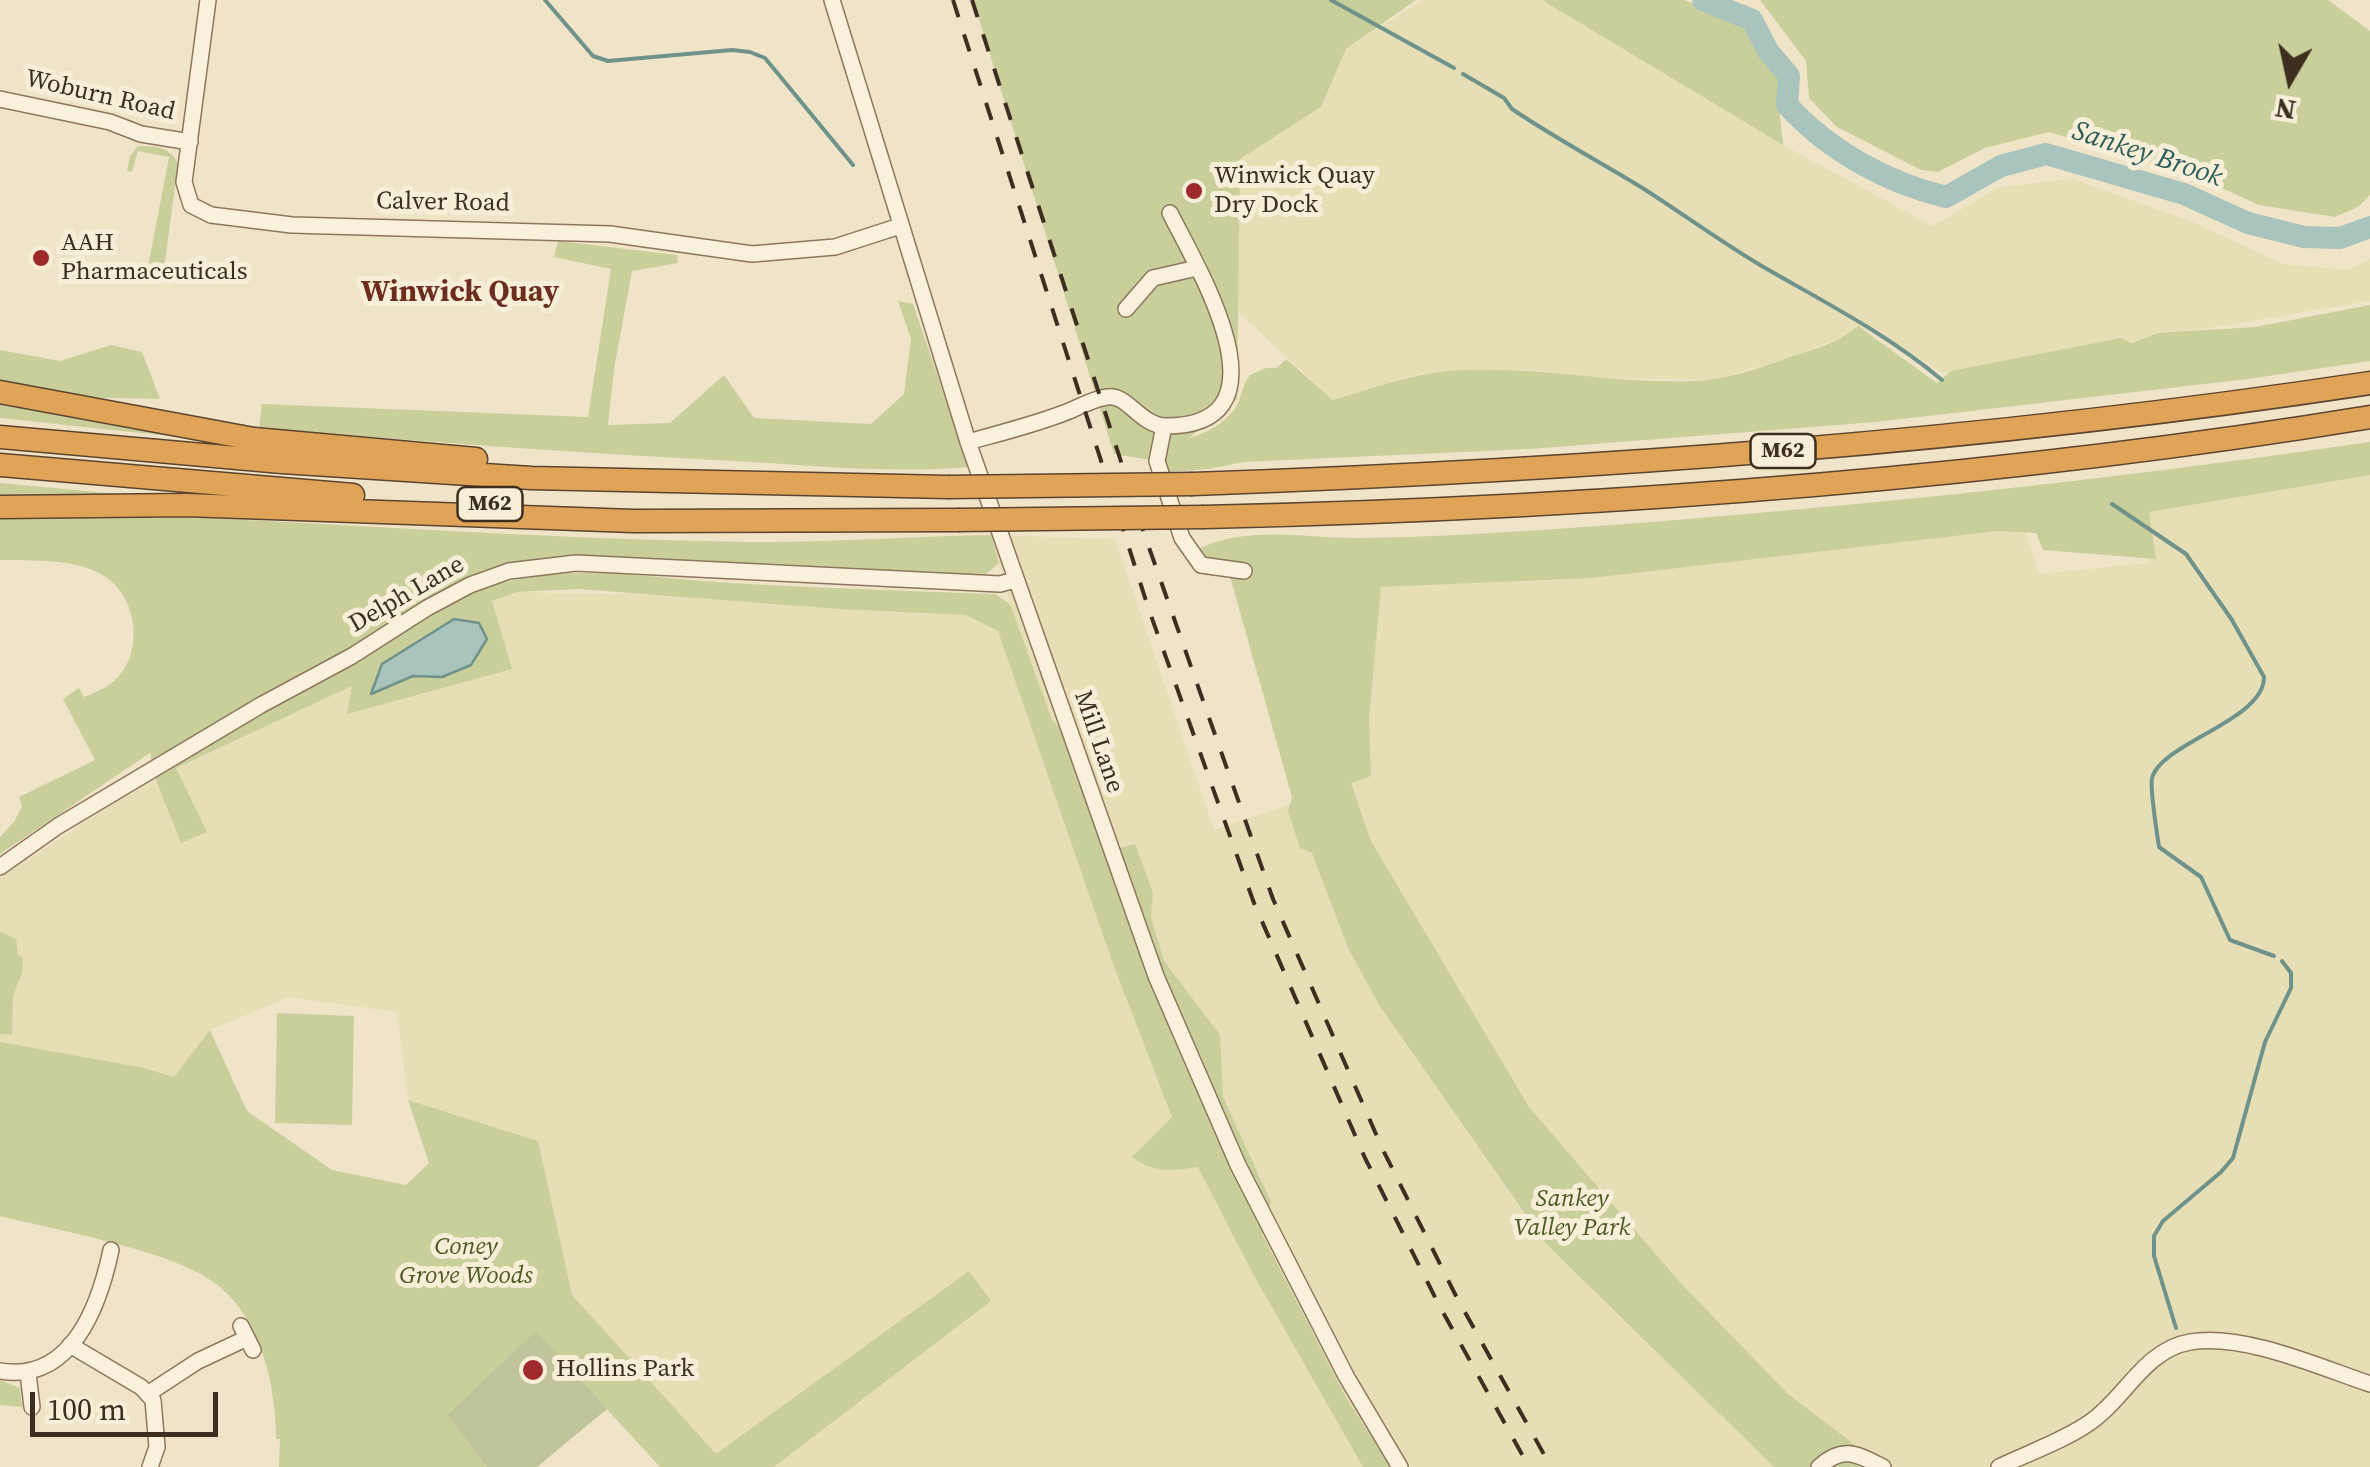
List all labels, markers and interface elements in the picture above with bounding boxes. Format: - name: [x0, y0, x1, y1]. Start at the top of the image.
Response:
- north arrow: [2240, 30, 2340, 130]
- street label: Woburn Road: [22, 64, 178, 128]
- text: N: [2272, 89, 2298, 130]
- water label: Sankey Brook: [2068, 115, 2226, 195]
- place label: Winwick Quay Dry Dock: [1214, 162, 1375, 221]
- marker: Winwick Quay Dry Dock: [1183, 180, 1205, 202]
- street label: Calver Road: [376, 187, 510, 219]
- place label: AAH Pharmaceuticals: [61, 229, 247, 288]
- marker: AAH Pharmaceuticals: [30, 247, 52, 269]
- district label: Winwick Quay: [361, 275, 559, 311]
- road number: M62: [1750, 434, 1816, 468]
- road number: M62: [458, 487, 522, 521]
- street label: Delph Lane: [344, 550, 470, 640]
- street label: Mill Lane: [1067, 687, 1129, 797]
- park label: Sankey Valley Park: [1514, 1185, 1630, 1244]
- park label: Coney Grove Woods: [399, 1233, 533, 1292]
- place label: Hollins Park: [556, 1355, 694, 1385]
- marker: Hollins Park: [520, 1357, 546, 1383]
- scale bar: [35, 1372, 222, 1434]
- text: 100 m: [47, 1389, 126, 1430]

